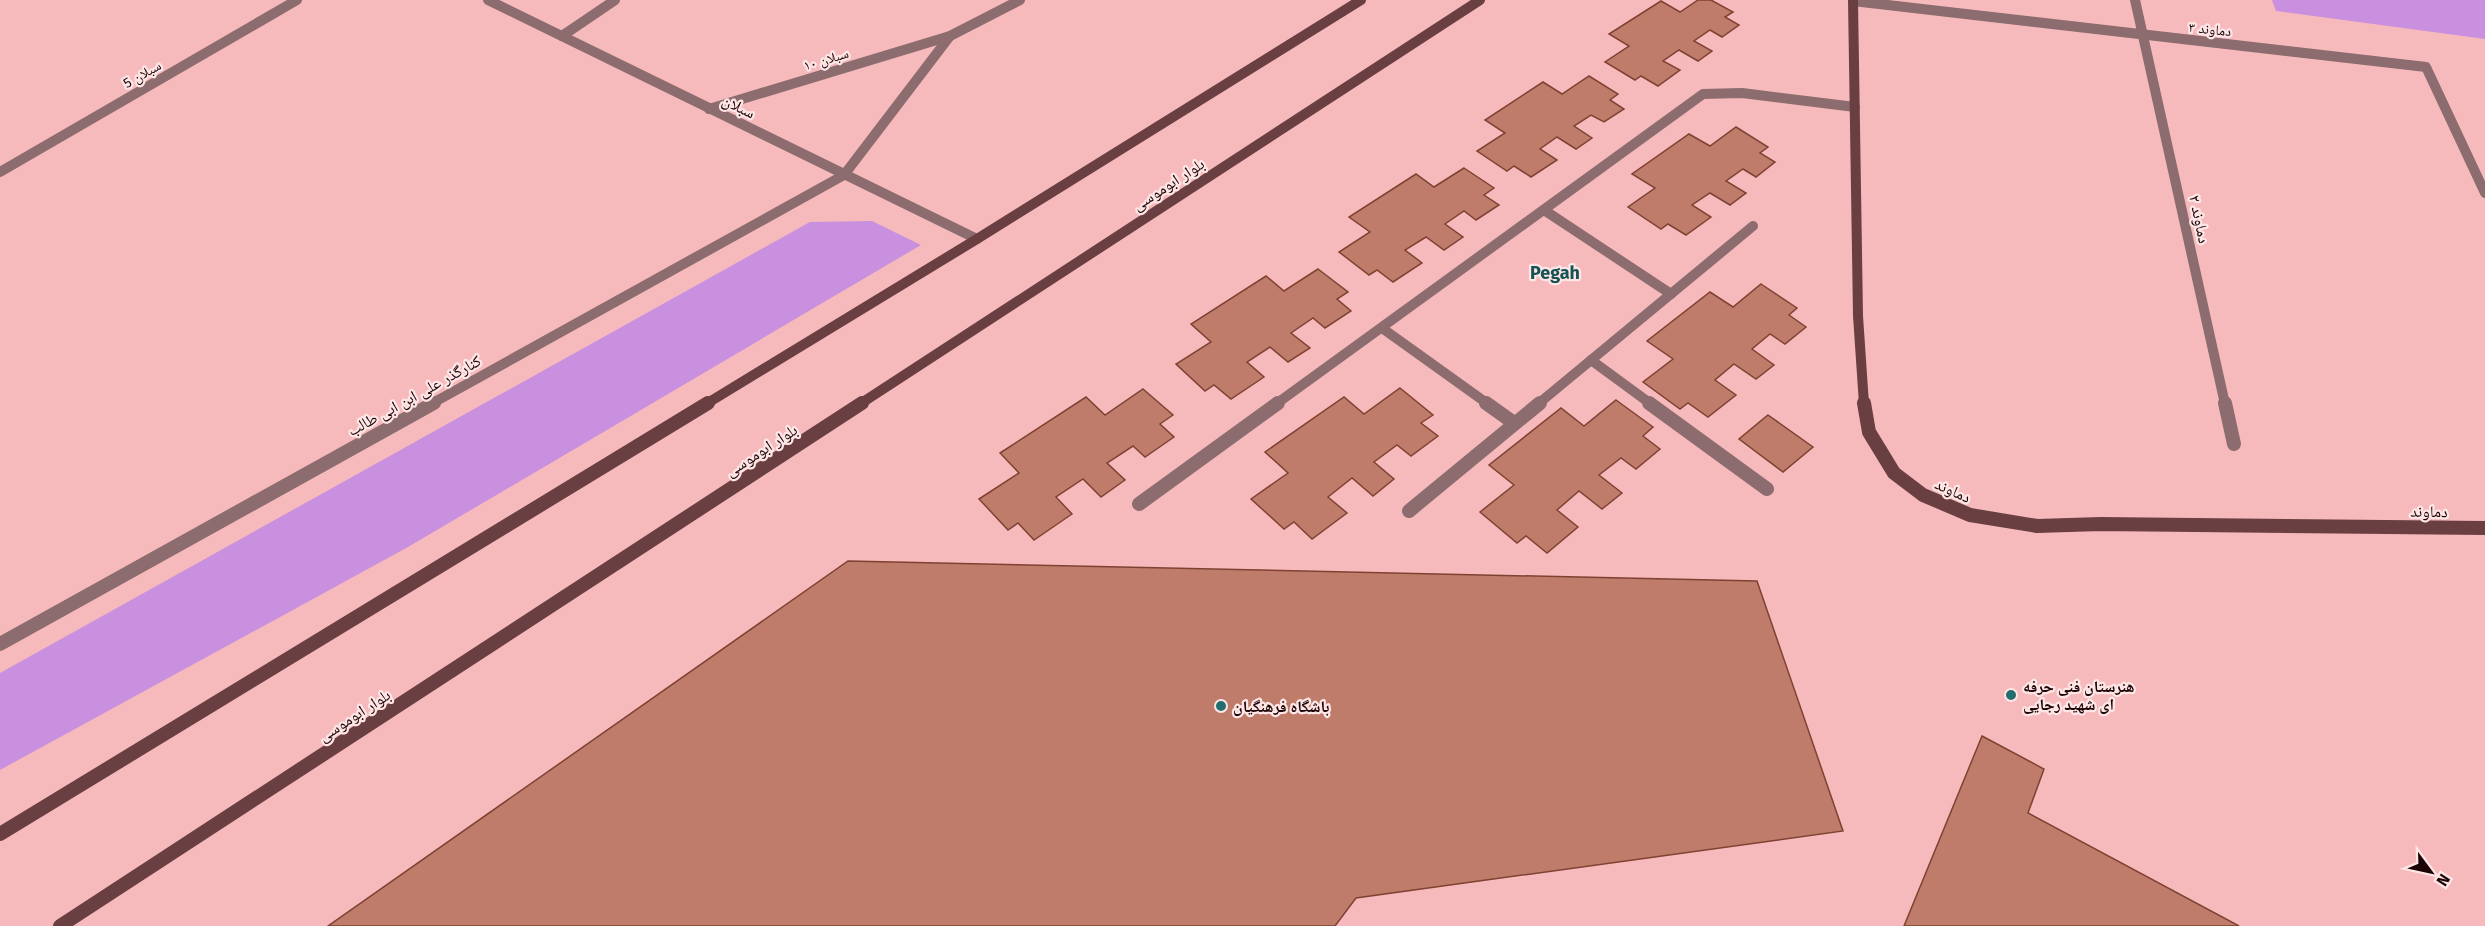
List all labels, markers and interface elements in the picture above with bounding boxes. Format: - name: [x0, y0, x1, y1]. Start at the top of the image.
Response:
- street label: دماوند ۳: [2188, 19, 2232, 40]
- street label: سبلان ۱۰: [802, 45, 851, 74]
- street label: سبلان 5: [120, 57, 164, 92]
- street label: سبلان: [719, 90, 758, 123]
- street label: بلوار ابوموسی: [1129, 154, 1208, 216]
- street label: دماوند ۲: [2185, 193, 2214, 245]
- district label: Pegah: [1530, 262, 1580, 284]
- street label: کنارگذر علی ابن ابی طالب: [344, 351, 485, 441]
- street label: بلوار ابوموسی: [722, 420, 801, 482]
- street label: دماوند: [1932, 474, 1974, 507]
- street label: دماوند: [2410, 502, 2448, 521]
- place label: هنرستان فنی حرفه ای شهید رجایی: [2023, 677, 2135, 714]
- street label: بلوار ابوموسی: [315, 685, 394, 747]
- marker: هنرستان فنی حرفه ای شهید رجایی: [2004, 688, 2018, 702]
- place label: باشگاه فرهنگیان: [1233, 697, 1329, 716]
- marker: باشگاه فرهنگیان: [1214, 699, 1228, 713]
- north arrow: [2401, 842, 2461, 902]
- text: N: [2432, 870, 2454, 890]

